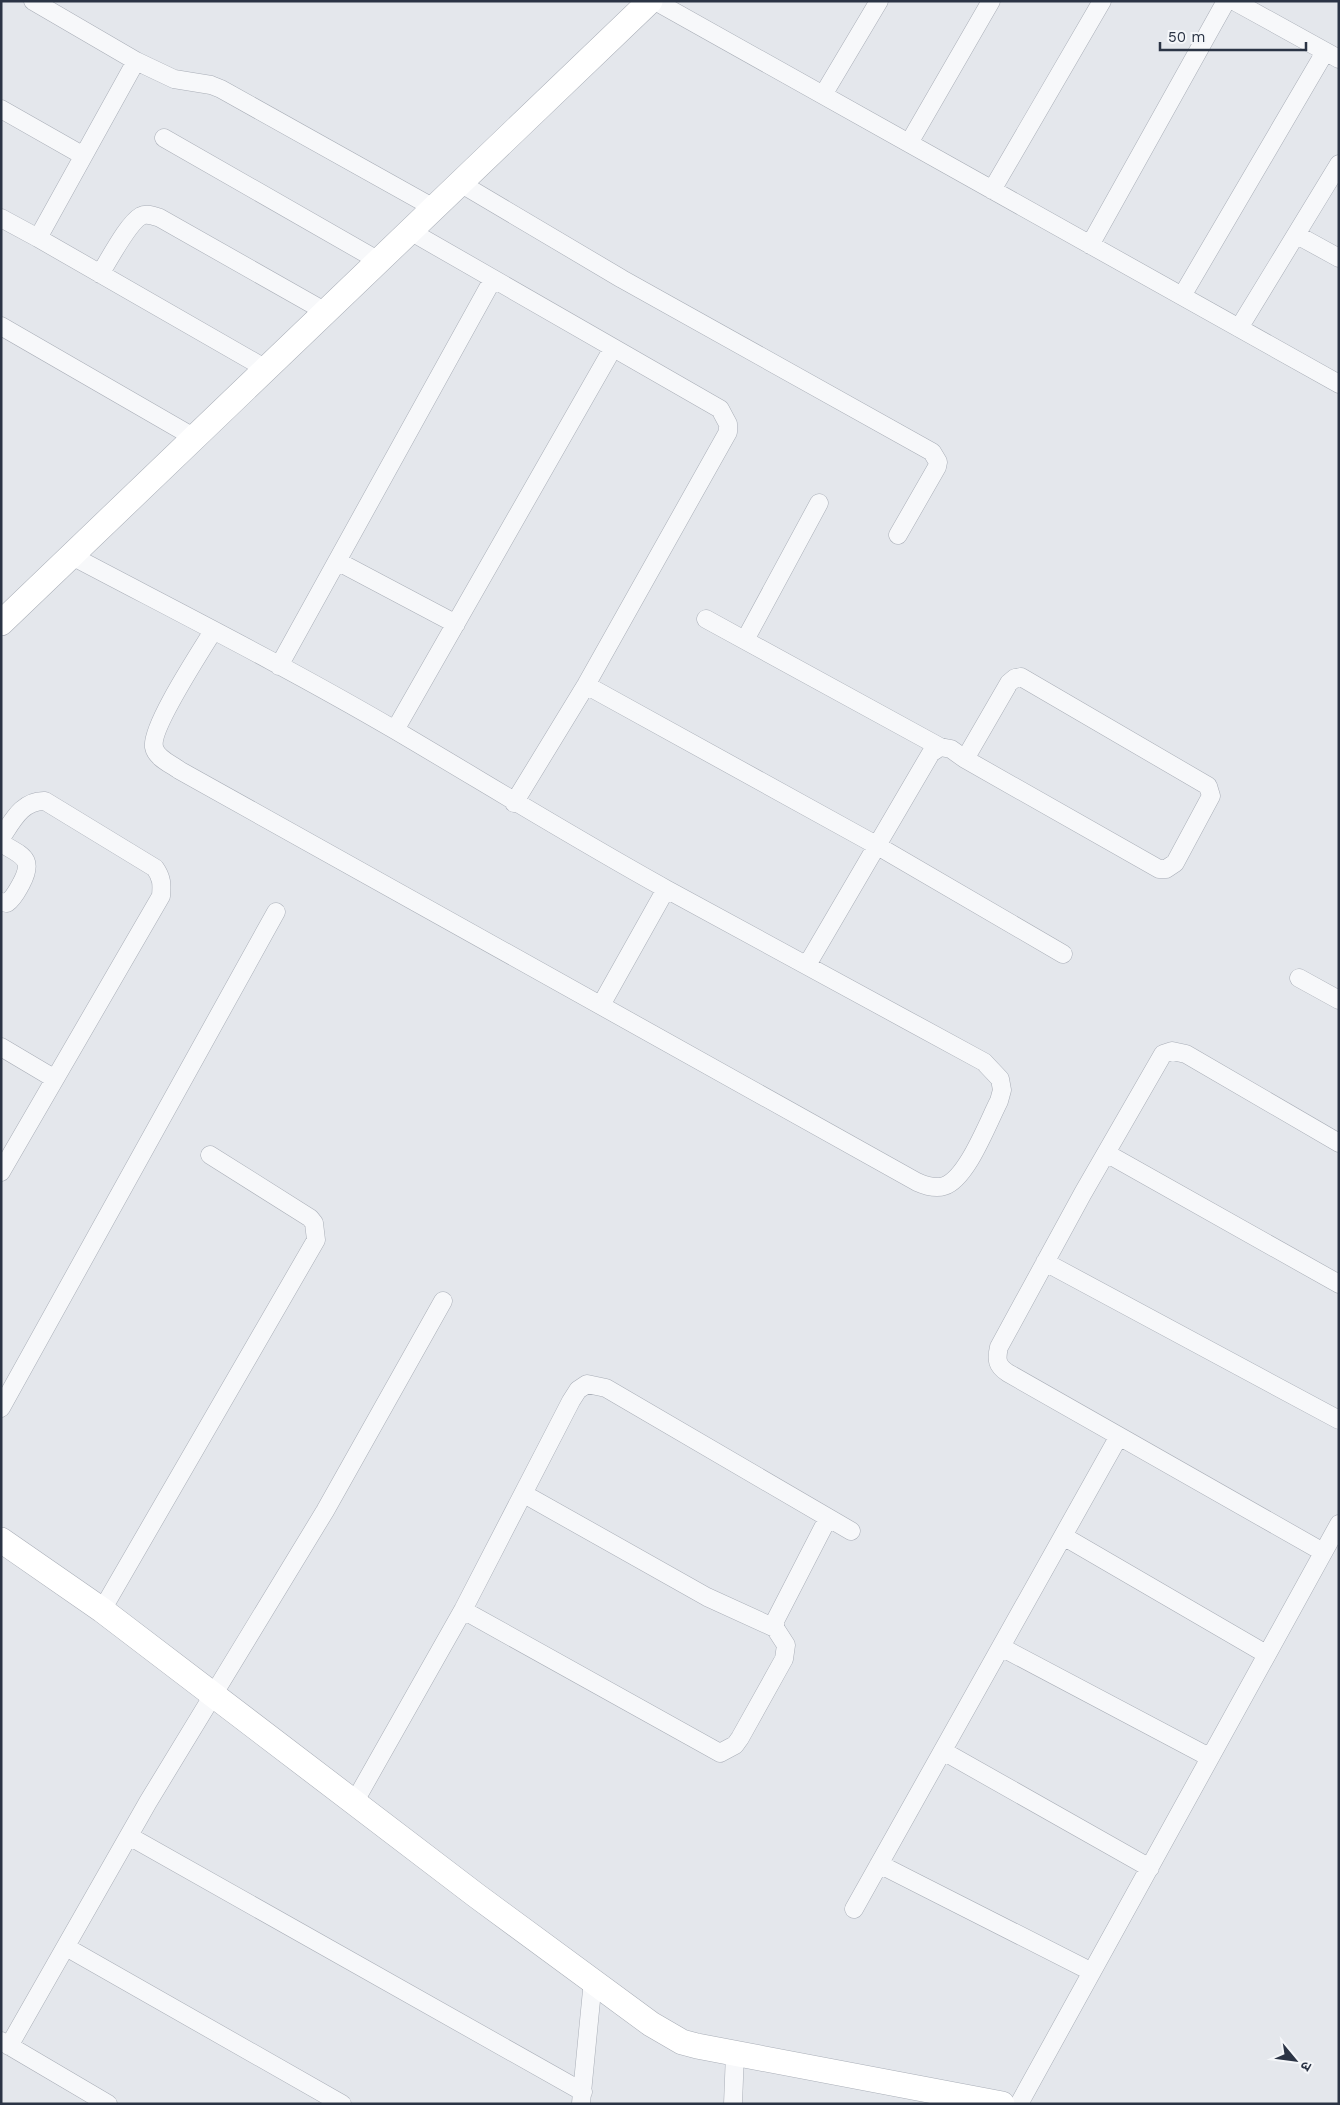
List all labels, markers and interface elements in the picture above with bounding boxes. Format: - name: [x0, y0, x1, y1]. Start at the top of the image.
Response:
- scale bar: [1160, 20, 1306, 52]
- text: 50 m: [1168, 28, 1205, 46]
- north arrow: [1270, 2035, 1320, 2085]
- text: उ: [1297, 2059, 1315, 2074]

